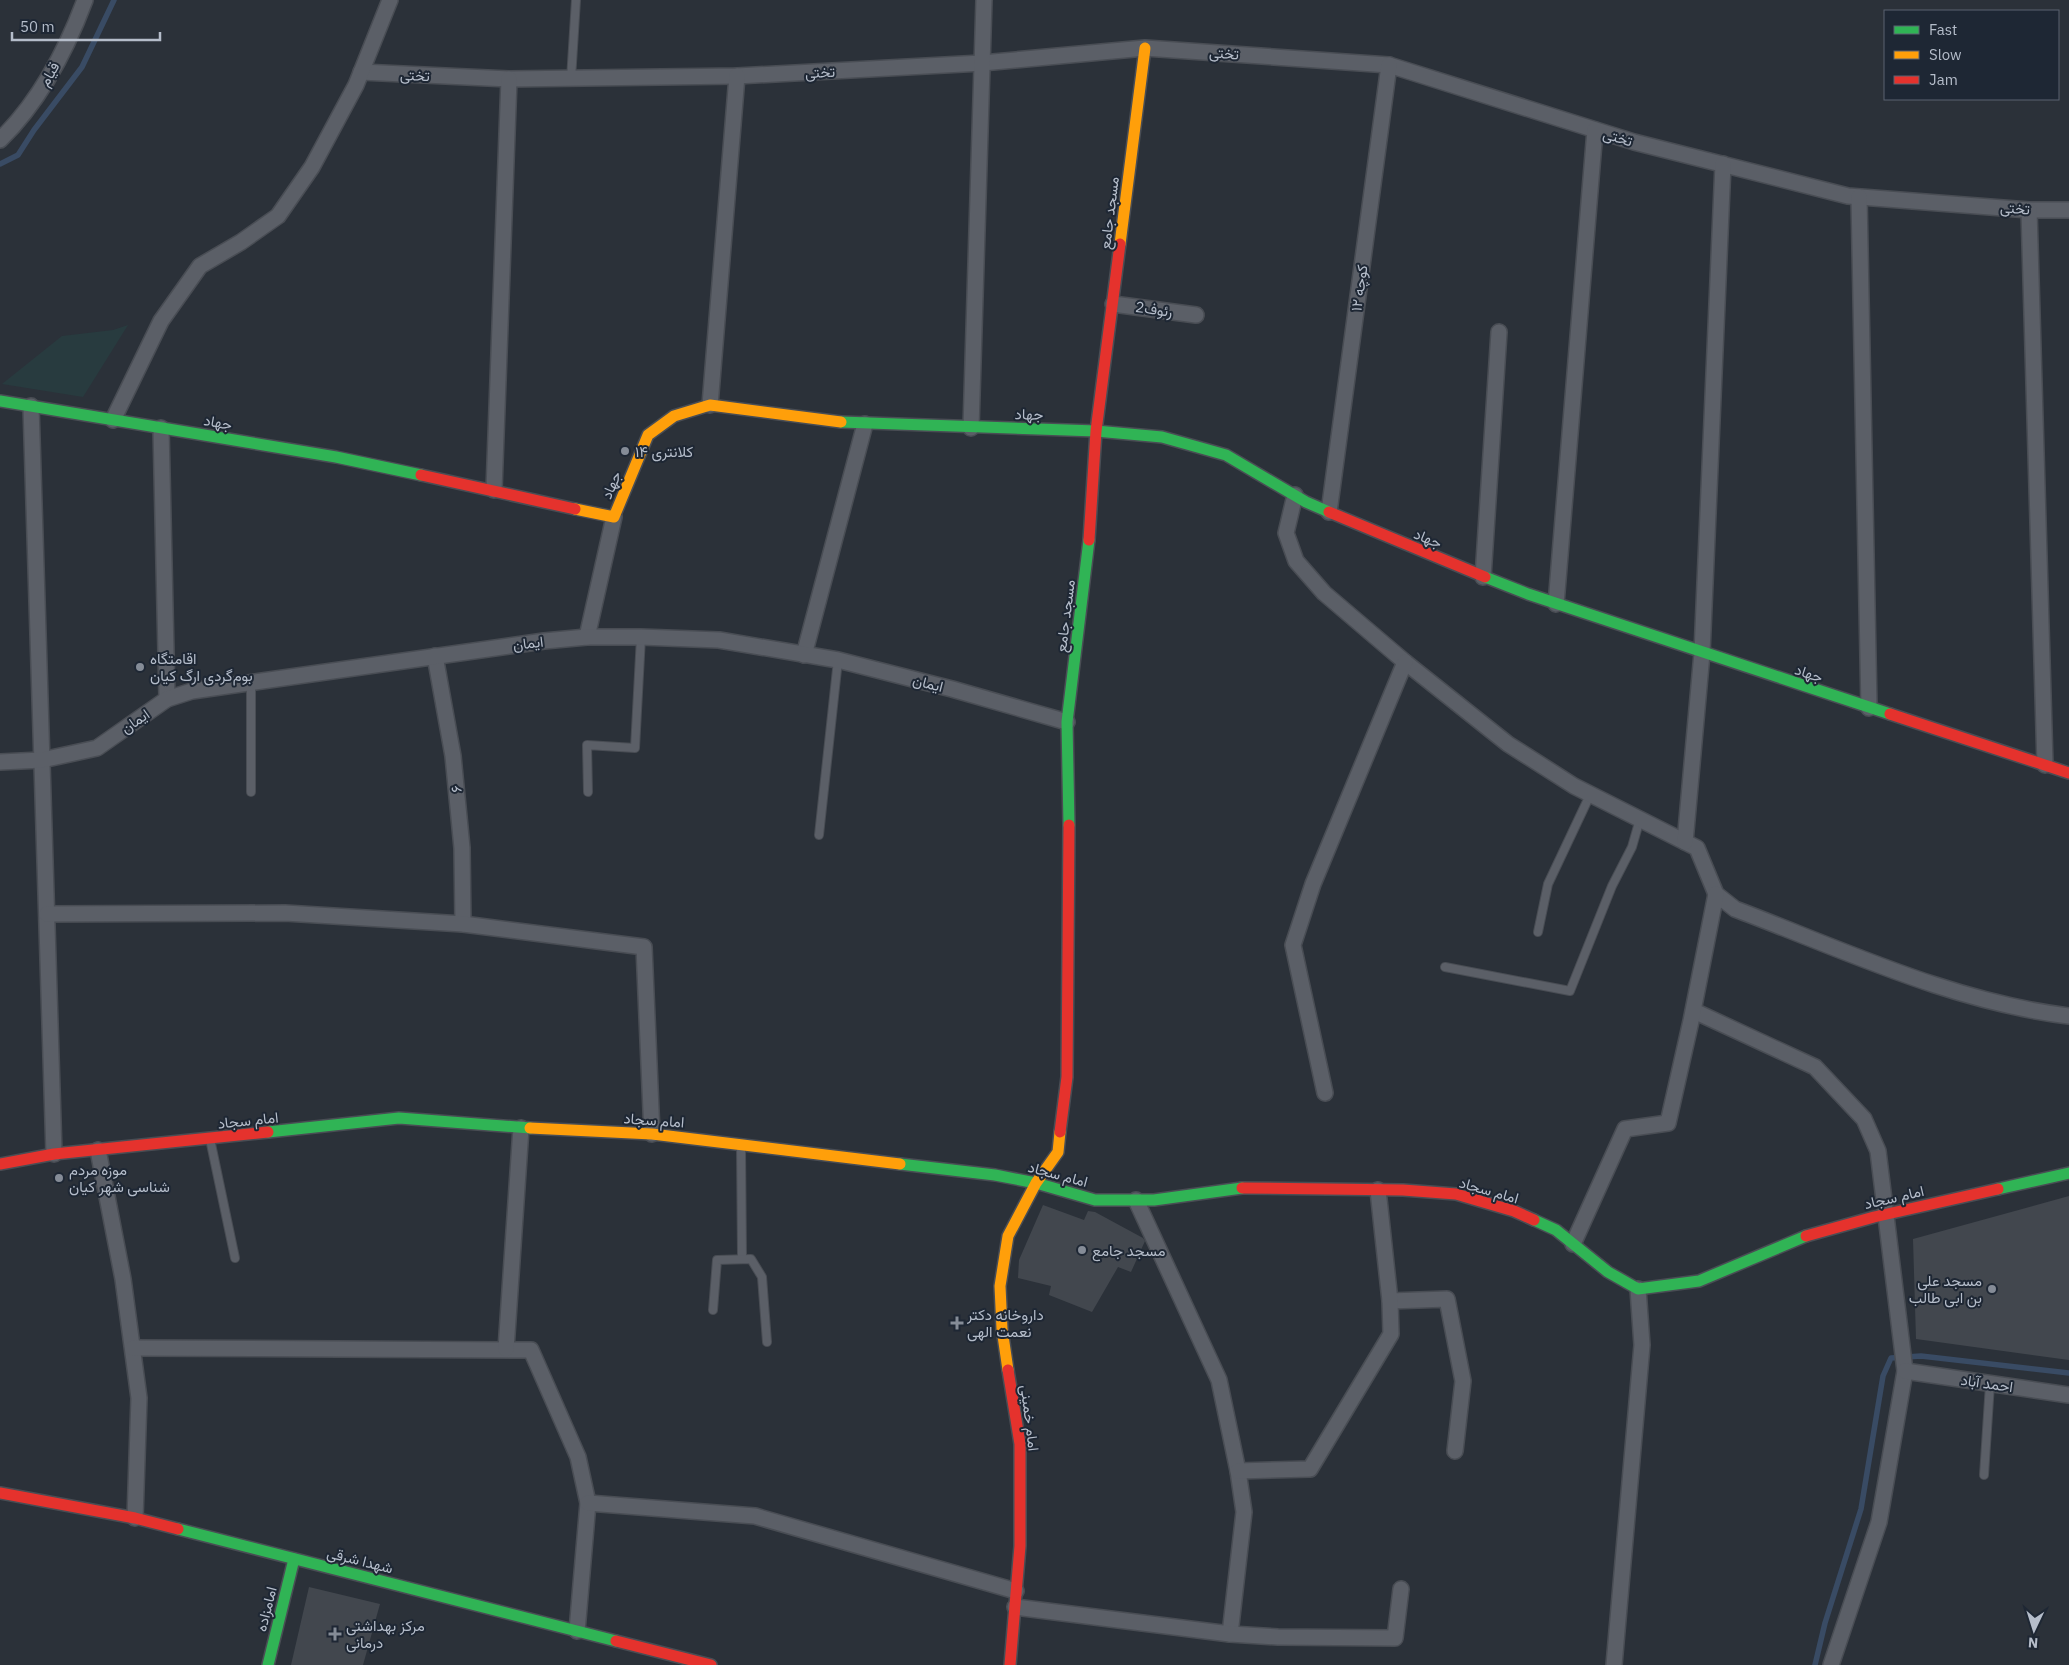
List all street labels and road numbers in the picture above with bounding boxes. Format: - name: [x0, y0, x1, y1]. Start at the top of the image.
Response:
- street label: تختی: [1208, 42, 1240, 65]
- street label: قیام: [34, 58, 64, 90]
- street label: تختی: [805, 62, 836, 83]
- street label: تختی: [400, 65, 431, 86]
- street label: تختی: [1601, 124, 1635, 152]
- street label: مسجد جامع: [1095, 175, 1125, 251]
- street label: تختی: [1999, 197, 2031, 220]
- street label: کوچه ۱۲: [1346, 263, 1373, 313]
- street label: رئوف2: [1134, 297, 1174, 321]
- street label: جهاد: [1015, 404, 1043, 424]
- street label: جهاد: [202, 410, 234, 434]
- street label: جهاد: [597, 468, 625, 502]
- street label: جهاد: [1411, 524, 1445, 552]
- street label: مسجد جامع: [1051, 578, 1081, 654]
- street label: ایمان: [512, 632, 544, 654]
- street label: جهاد: [1792, 660, 1826, 686]
- street label: ایمان: [911, 670, 945, 696]
- street label: ایمان: [117, 704, 153, 738]
- street label: ۶: [446, 784, 466, 794]
- street label: امام سجاد: [217, 1107, 279, 1134]
- street label: امام سجاد: [623, 1108, 685, 1133]
- street label: امام سجاد: [1026, 1157, 1090, 1192]
- street label: امام سجاد: [1457, 1172, 1521, 1209]
- street label: امام سجاد: [1862, 1181, 1926, 1214]
- street label: احمد آباد: [1960, 1370, 2014, 1396]
- street label: امام خمینی: [1016, 1384, 1043, 1452]
- street label: شهدا شرقی: [325, 1543, 395, 1578]
- street label: امامزاده: [251, 1584, 281, 1634]

